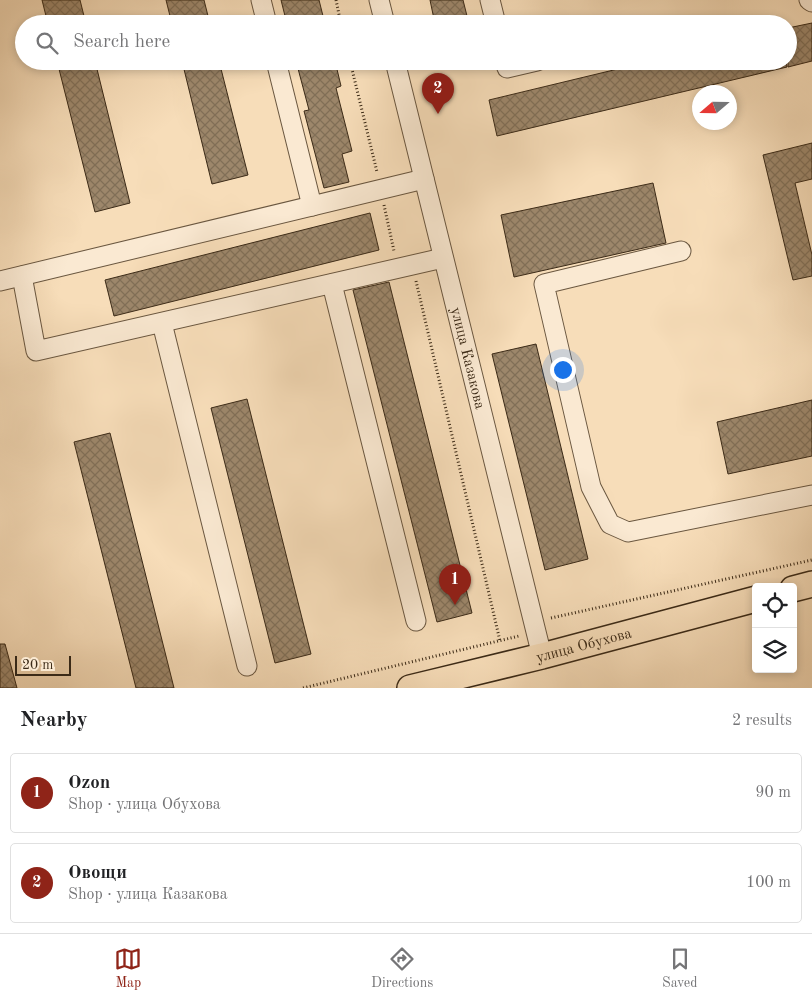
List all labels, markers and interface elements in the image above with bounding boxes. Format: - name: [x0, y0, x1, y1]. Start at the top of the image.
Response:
- search box: [15, 15, 797, 70]
- icon: search: [33, 29, 61, 57]
- text: Search here: [73, 33, 170, 52]
- pin: 2: [422, 73, 454, 114]
- north arrow: [692, 85, 737, 130]
- street label: улица Казакова: [447, 306, 487, 412]
- your location: [550, 357, 576, 383]
- pin: 1: [439, 564, 471, 605]
- map controls: [752, 583, 797, 673]
- button: locate: [752, 583, 797, 628]
- street label: улица Обухова: [535, 626, 634, 666]
- button: layers: [752, 628, 797, 673]
- scale bar: [15, 653, 71, 676]
- text: 20 m: [22, 658, 53, 672]
- text: Nearby: [20, 710, 88, 731]
- text: 2 results: [732, 713, 792, 729]
- text: Ozon: [68, 774, 110, 793]
- text: 1: [32, 785, 42, 801]
- text: 90 m: [755, 785, 791, 801]
- text: Shop · улица Обухова: [68, 797, 221, 813]
- text: Овощи: [68, 864, 127, 883]
- text: 2: [32, 875, 42, 891]
- text: 100 m: [746, 875, 791, 891]
- text: Shop · улица Казакова: [68, 887, 228, 903]
- tab: Map: [114, 945, 142, 992]
- tab: Directions: [371, 945, 433, 992]
- tab: Saved: [662, 945, 698, 992]

